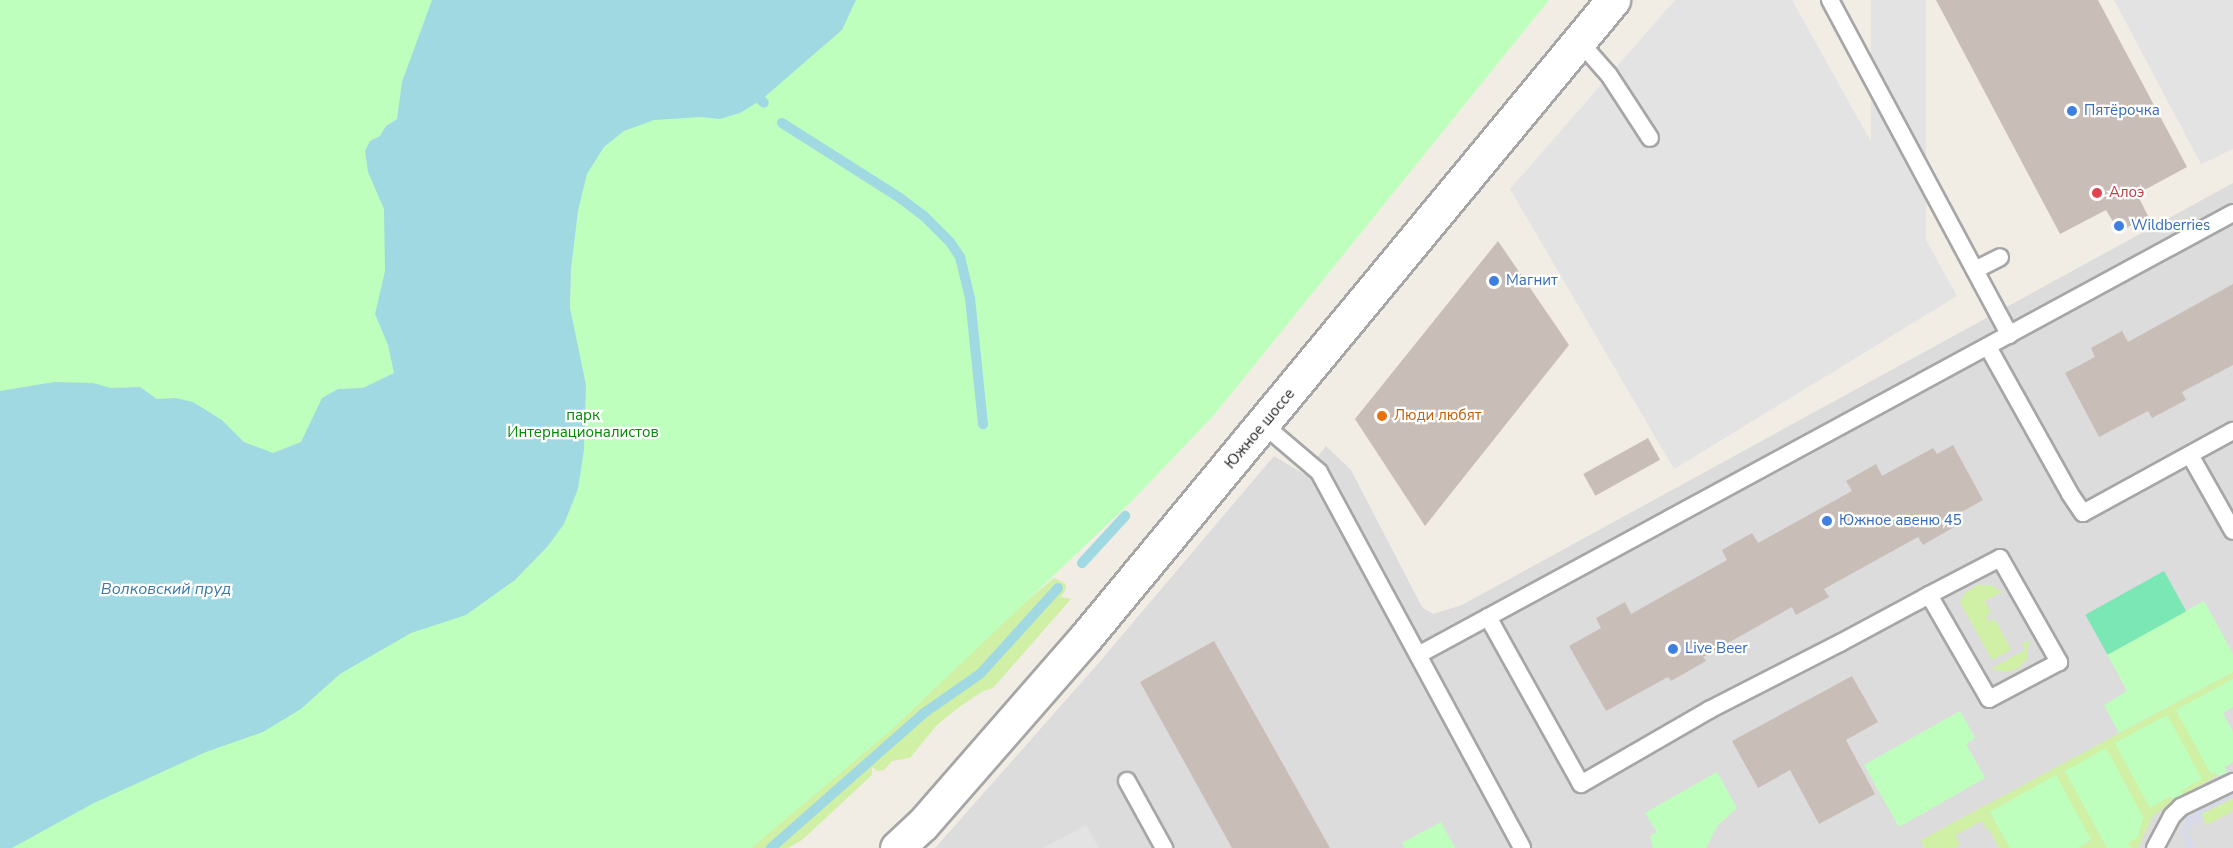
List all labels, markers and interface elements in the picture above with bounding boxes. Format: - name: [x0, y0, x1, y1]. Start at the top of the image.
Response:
- place label: Пятёрочка: [2084, 102, 2160, 120]
- marker: Пятёрочка: [2065, 104, 2079, 118]
- place label: Алоэ: [2109, 184, 2144, 202]
- marker: Алоэ: [2090, 186, 2104, 200]
- place label: Wildberries: [2131, 217, 2210, 235]
- marker: Wildberries: [2112, 219, 2126, 233]
- place label: Магнит: [1506, 272, 1558, 290]
- marker: Магнит: [1487, 274, 1501, 288]
- street label: Южное шоссе: [1221, 385, 1299, 473]
- park label: парк Интернационалистов: [507, 406, 659, 441]
- place label: Люди любят: [1394, 407, 1482, 425]
- marker: Люди любят: [1375, 409, 1389, 423]
- place label: Южное авеню 45: [1839, 512, 1962, 530]
- marker: Южное авеню 45: [1820, 514, 1834, 528]
- water label: Волковский пруд: [101, 579, 231, 599]
- place label: Live Beer: [1685, 640, 1748, 658]
- marker: Live Beer: [1666, 642, 1680, 656]

